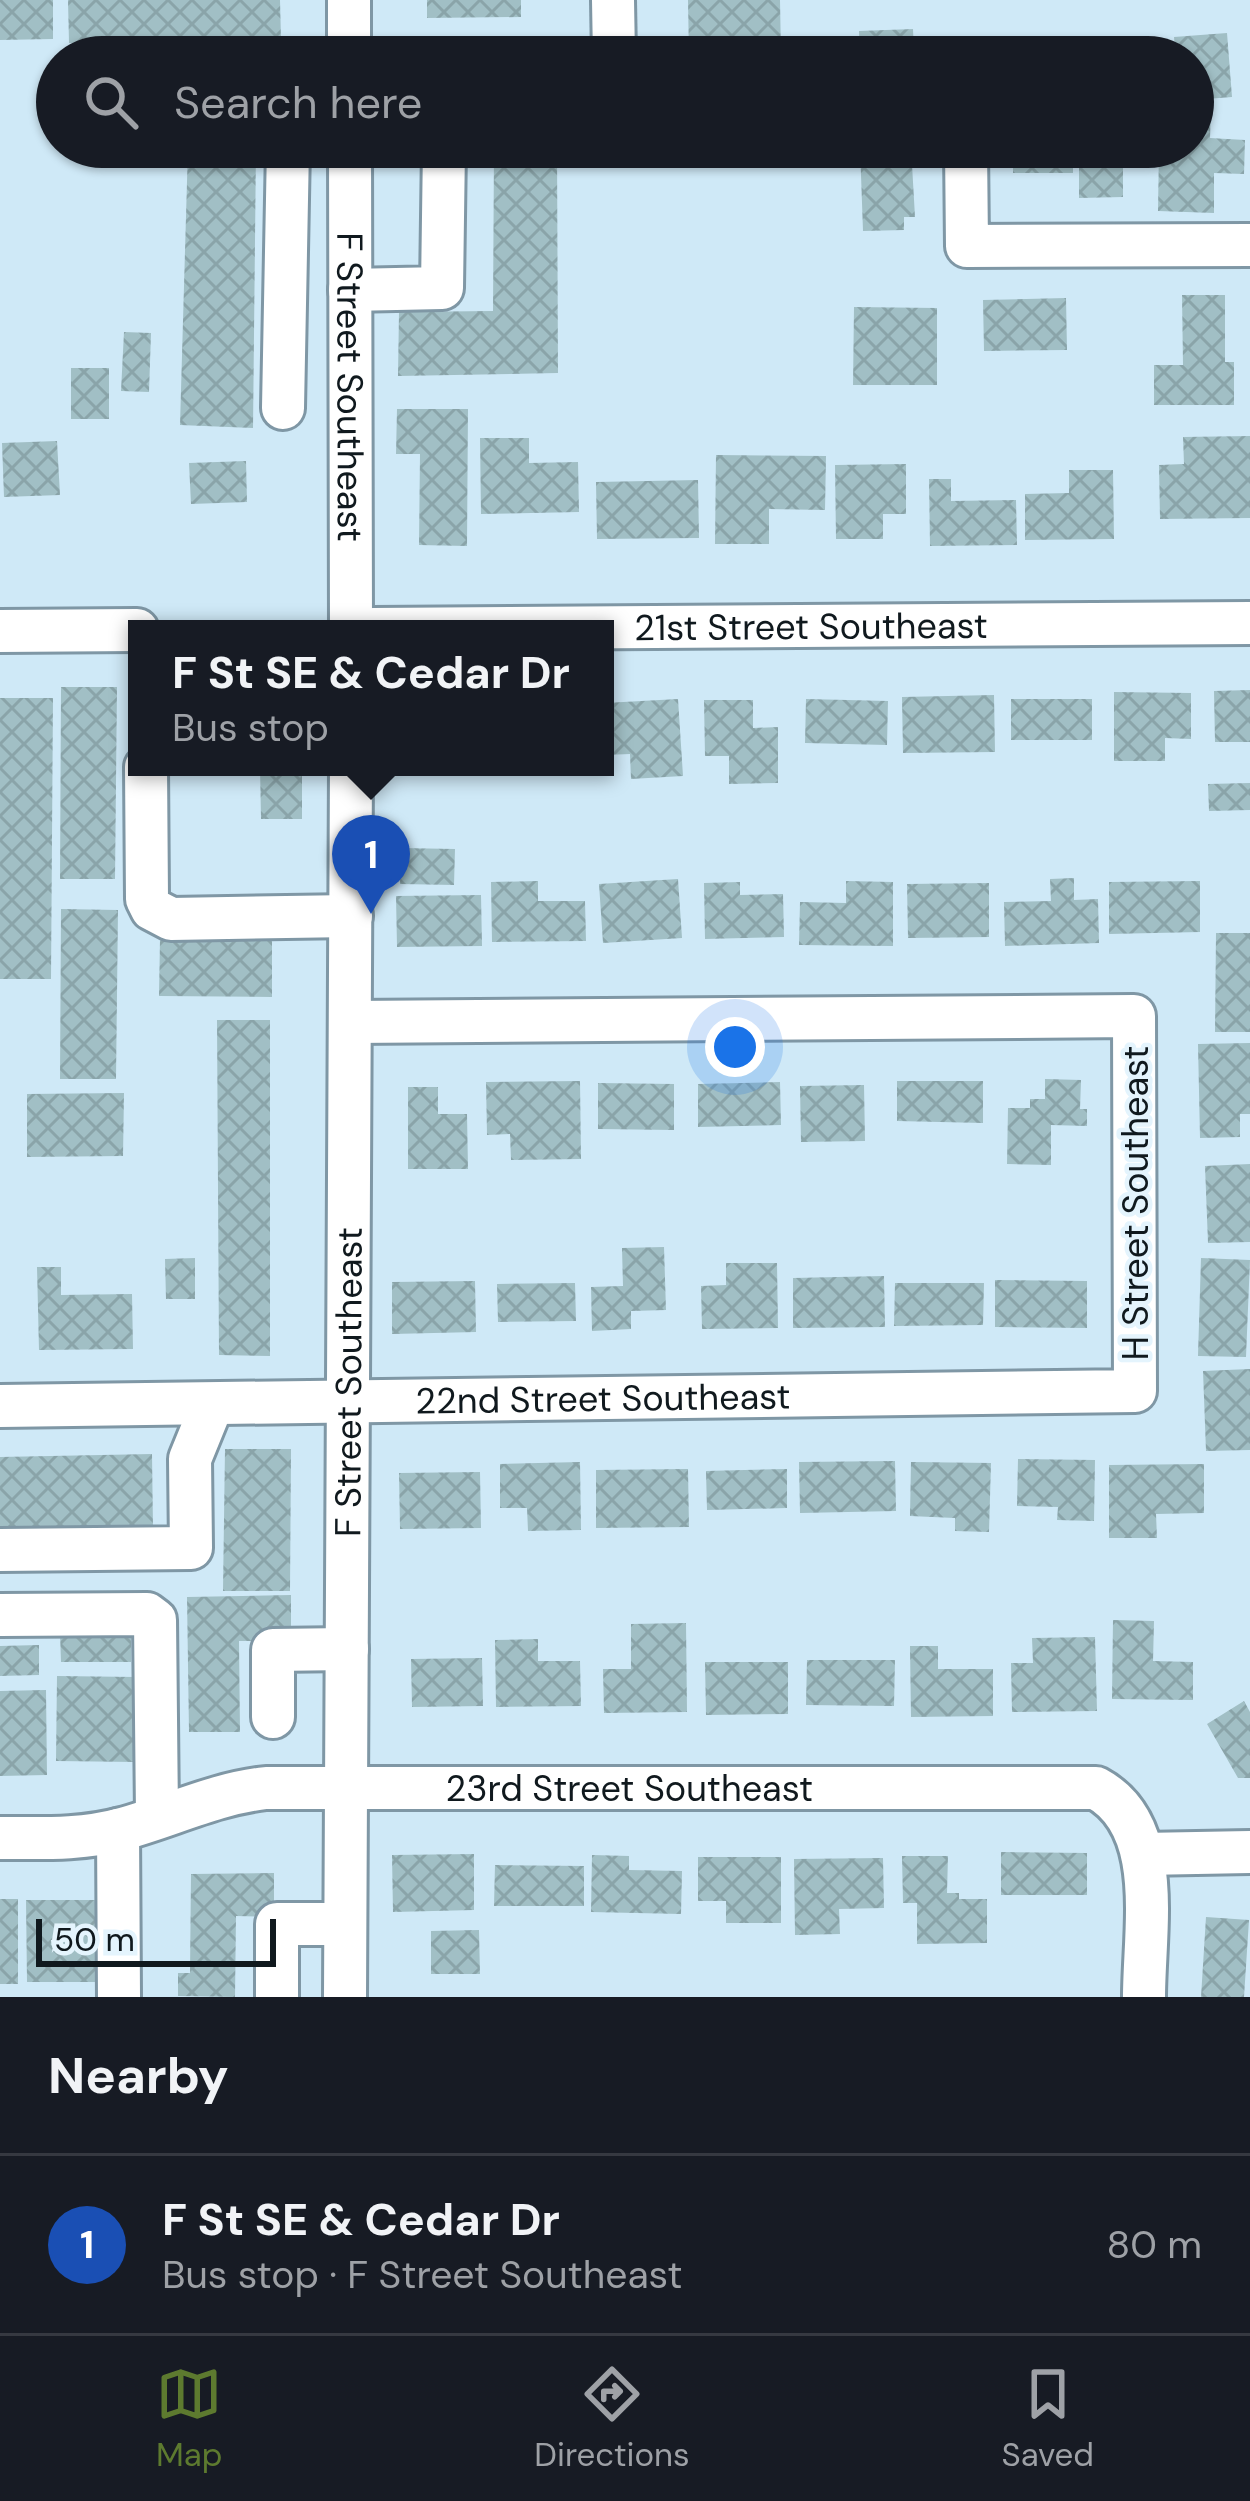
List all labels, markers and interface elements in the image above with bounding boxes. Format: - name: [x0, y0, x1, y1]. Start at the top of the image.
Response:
- search box: [36, 36, 1214, 168]
- icon: search: [78, 69, 144, 135]
- text: Search here: [174, 73, 422, 132]
- street label: F Street Southeast: [326, 232, 374, 542]
- street label: 21st Street Southeast: [634, 602, 988, 651]
- popup: [128, 620, 614, 776]
- text: F St SE & Cedar Dr: [172, 643, 570, 702]
- text: Bus stop: [172, 702, 329, 753]
- pin: 1: [332, 815, 410, 914]
- your location: [705, 1017, 765, 1077]
- street label: H Street Southeast: [1112, 1046, 1159, 1360]
- street label: F Street Southeast: [324, 1227, 373, 1537]
- street label: 22nd Street Southeast: [415, 1373, 791, 1425]
- street label: 23rd Street Southeast: [445, 1765, 813, 1812]
- scale bar: [36, 1913, 276, 1966]
- text: 50 m: [54, 1918, 135, 1961]
- text: Nearby: [48, 2042, 229, 2109]
- text: F St SE & Cedar Dr: [162, 2190, 560, 2249]
- text: 1: [80, 2219, 94, 2270]
- text: 80 m: [1106, 2219, 1202, 2270]
- text: Bus stop · F Street Southeast: [162, 2249, 683, 2300]
- tab: Map: [156, 2361, 222, 2476]
- tab: Directions: [534, 2361, 690, 2476]
- tab: Saved: [1002, 2361, 1094, 2476]

